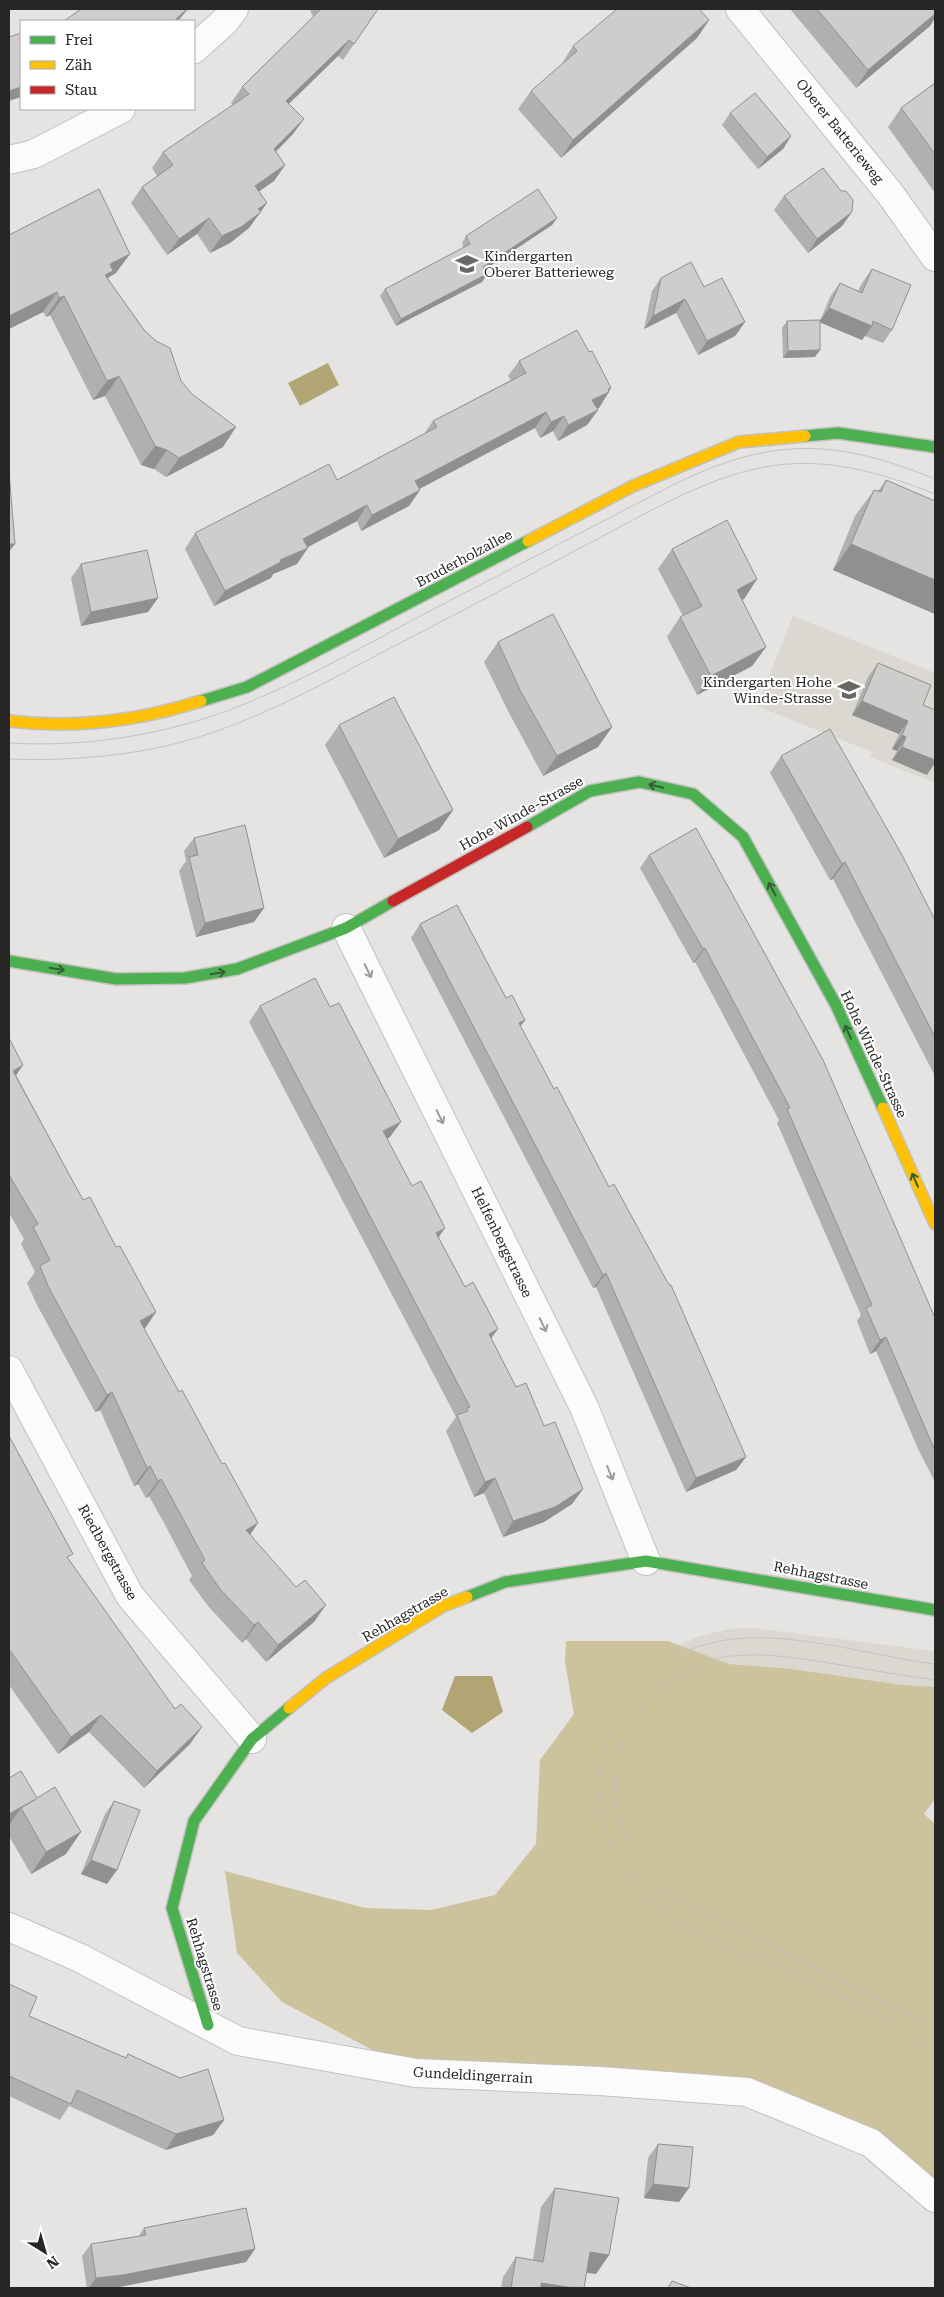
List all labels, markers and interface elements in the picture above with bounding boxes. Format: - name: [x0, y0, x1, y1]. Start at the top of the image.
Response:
- legend: [20, 20, 195, 110]
- text: Frei: [65, 31, 93, 49]
- text: Zäh: [65, 56, 93, 74]
- street label: Oberer Batterieweg: [793, 75, 887, 187]
- text: Stau: [65, 81, 98, 99]
- place label: Kindergarten Oberer Batterieweg: [484, 248, 614, 280]
- school or university icon: Kindergarten Oberer Batterieweg: [454, 251, 480, 277]
- street label: Bruderholzallee: [413, 526, 515, 590]
- place label: Kindergarten Hohe Winde-Strasse: [703, 674, 832, 706]
- school or university icon: Kindergarten Hohe Winde-Strasse: [836, 677, 862, 703]
- street label: Hohe Winde-Strasse: [456, 772, 586, 854]
- one-way arrow: [649, 781, 665, 790]
- one-way arrow: [767, 881, 777, 896]
- one-way arrow: [363, 964, 373, 979]
- one-way arrow: [48, 965, 64, 975]
- one-way arrow: [210, 967, 226, 977]
- street label: Hohe Winde-Strasse: [837, 988, 911, 1121]
- one-way arrow: [843, 1025, 852, 1040]
- one-way arrow: [436, 1109, 445, 1124]
- one-way arrow: [910, 1173, 920, 1188]
- street label: Helfenbergstrasse: [468, 1184, 536, 1300]
- one-way arrow: [538, 1318, 548, 1333]
- one-way arrow: [606, 1465, 616, 1480]
- street label: Riedbergstrasse: [75, 1501, 141, 1603]
- street label: Rehhagstrasse: [772, 1558, 870, 1592]
- street label: Rehhagstrasse: [359, 1583, 451, 1645]
- street label: Rehhagstrasse: [183, 1916, 227, 2013]
- street label: Gundeldingerrain: [413, 2064, 533, 2086]
- north arrow: [20, 2227, 70, 2277]
- text: N: [44, 2253, 62, 2272]

